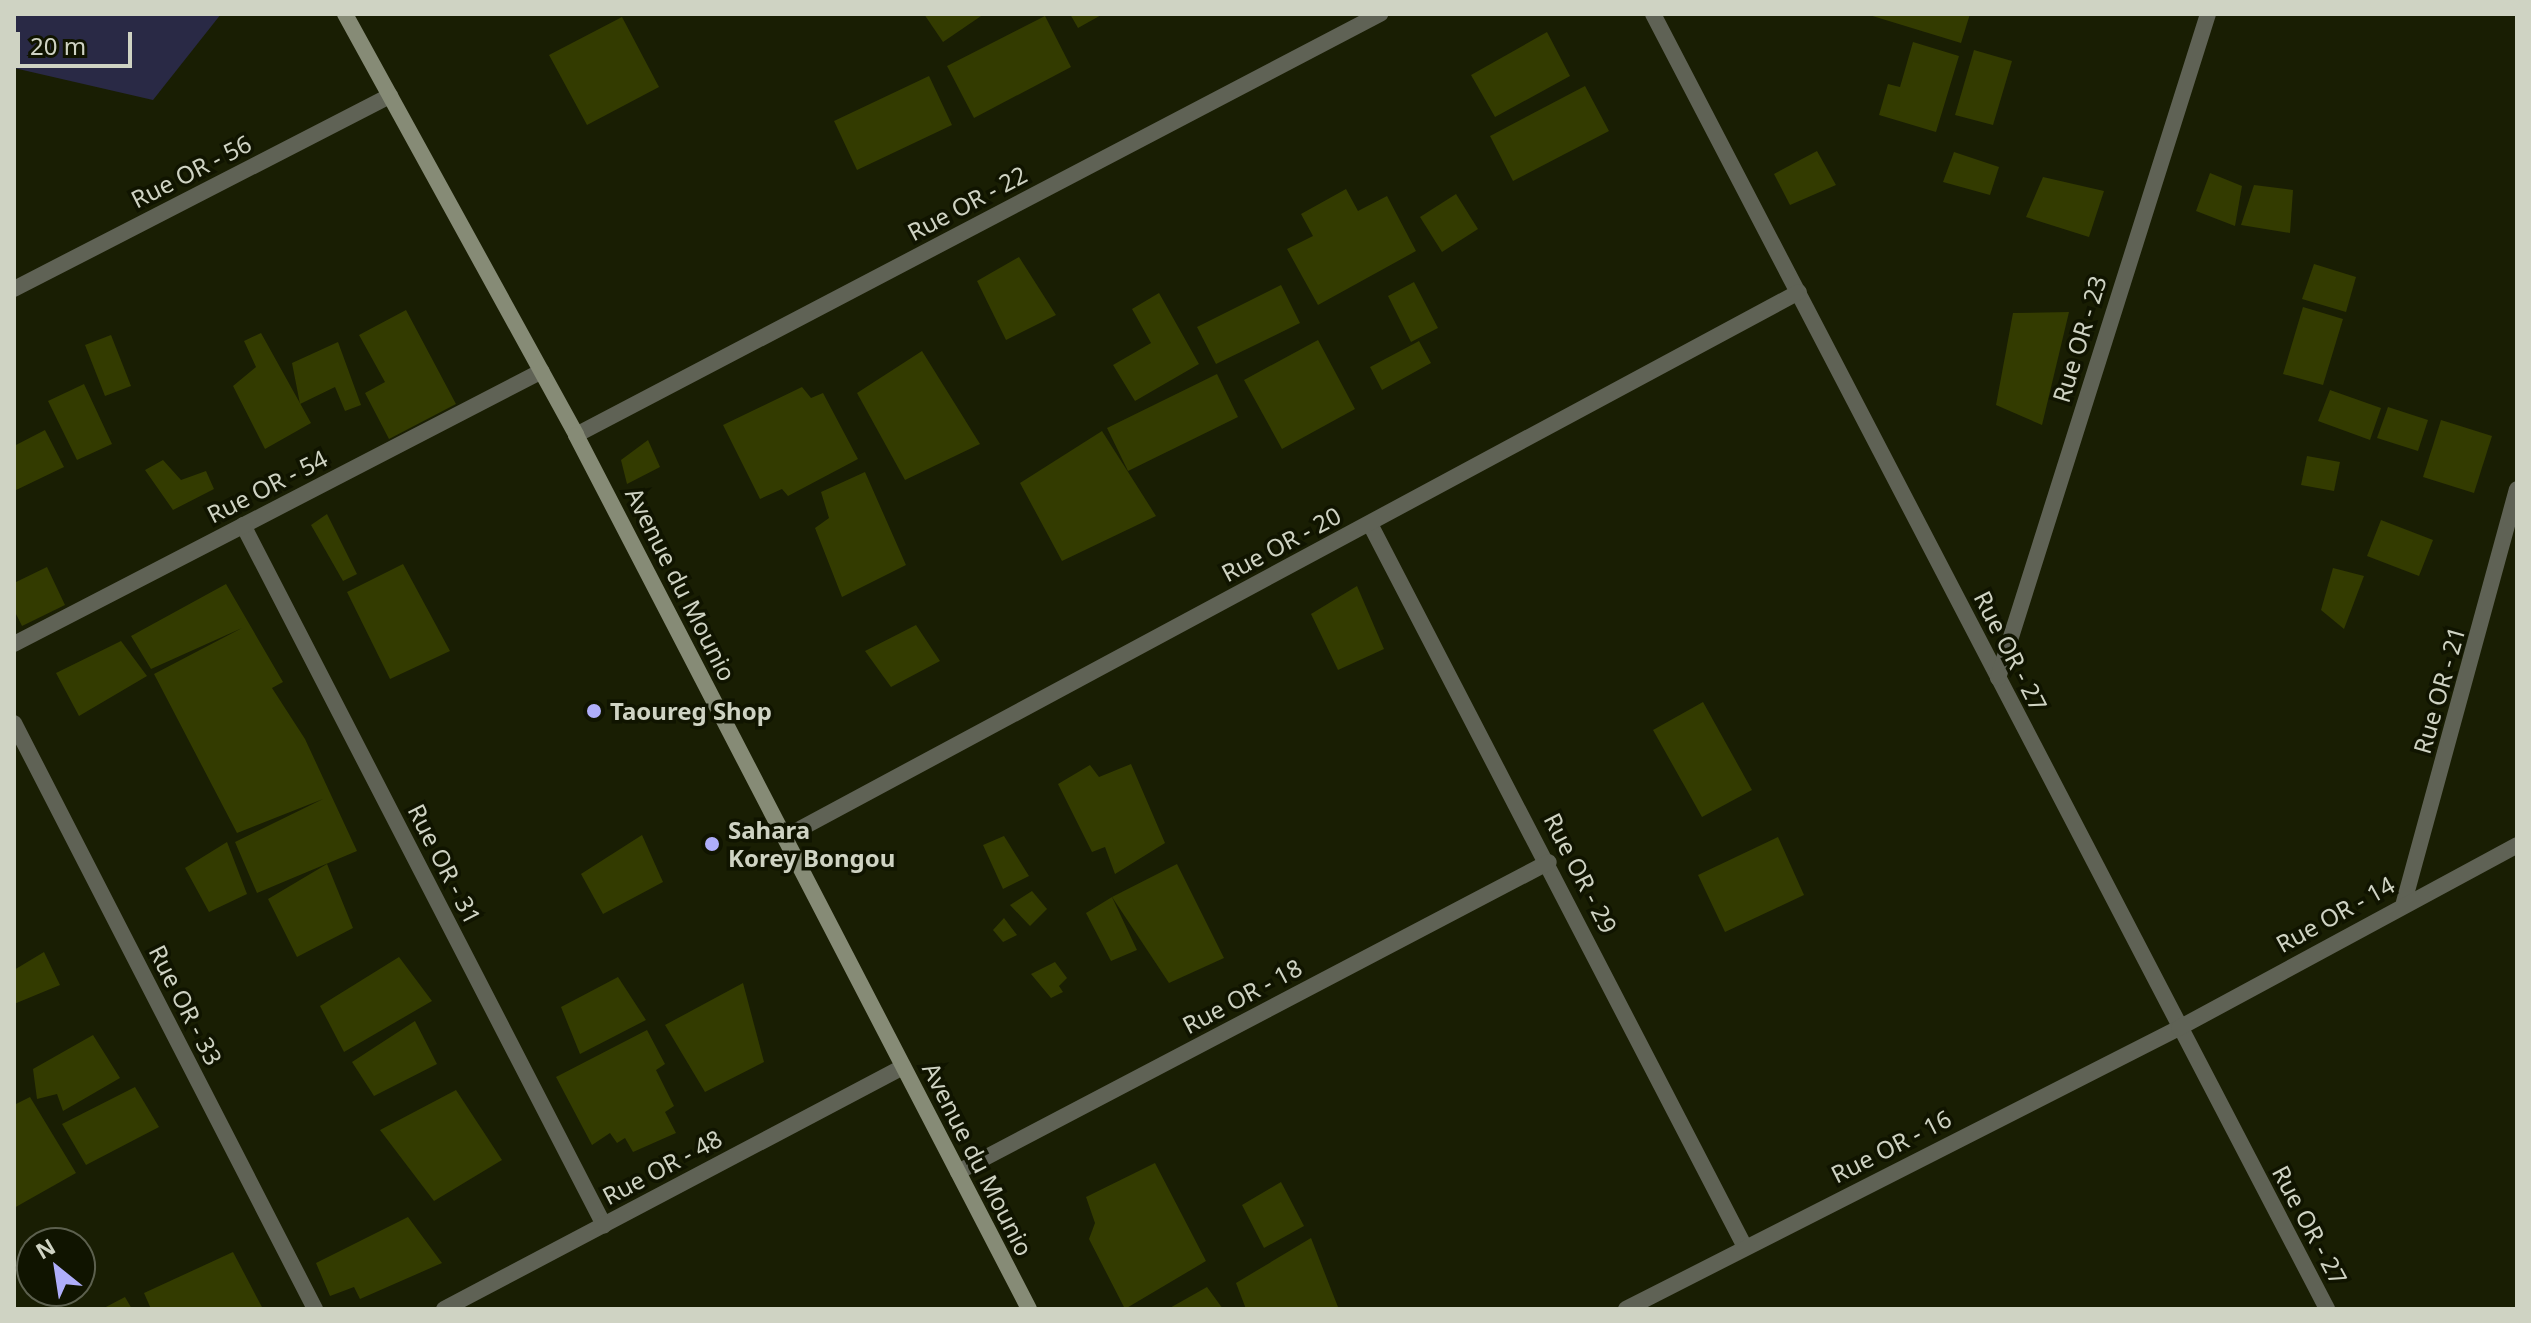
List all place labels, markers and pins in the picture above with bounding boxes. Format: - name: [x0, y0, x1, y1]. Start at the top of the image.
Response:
- place label: Taoureg Shop: [610, 697, 772, 725]
- marker: Taoureg Shop: [585, 702, 603, 720]
- place label: Sahara Korey Bongou: [728, 816, 895, 872]
- marker: Sahara Korey Bongou: [703, 835, 721, 853]

